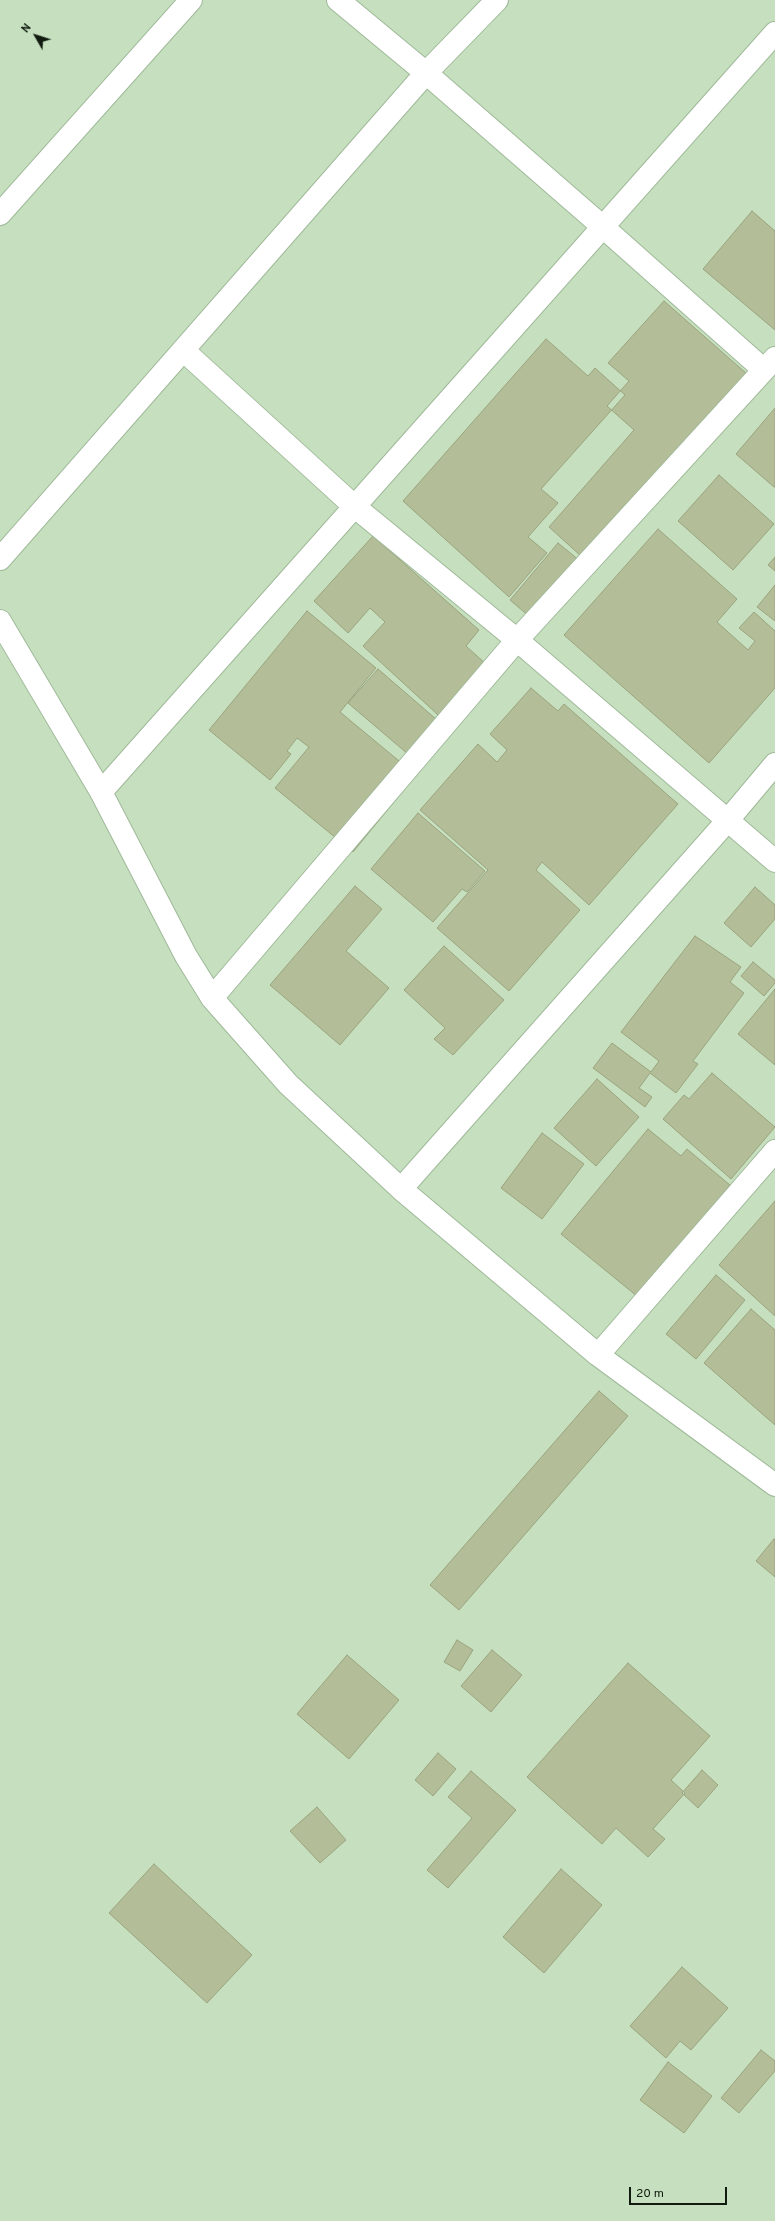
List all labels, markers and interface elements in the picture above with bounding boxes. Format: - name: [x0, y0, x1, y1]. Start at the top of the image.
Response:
- north arrow: [16, 16, 56, 56]
- text: N: [19, 21, 35, 36]
- scale bar: [631, 2179, 729, 2205]
- text: 20 m: [636, 2186, 664, 2202]

